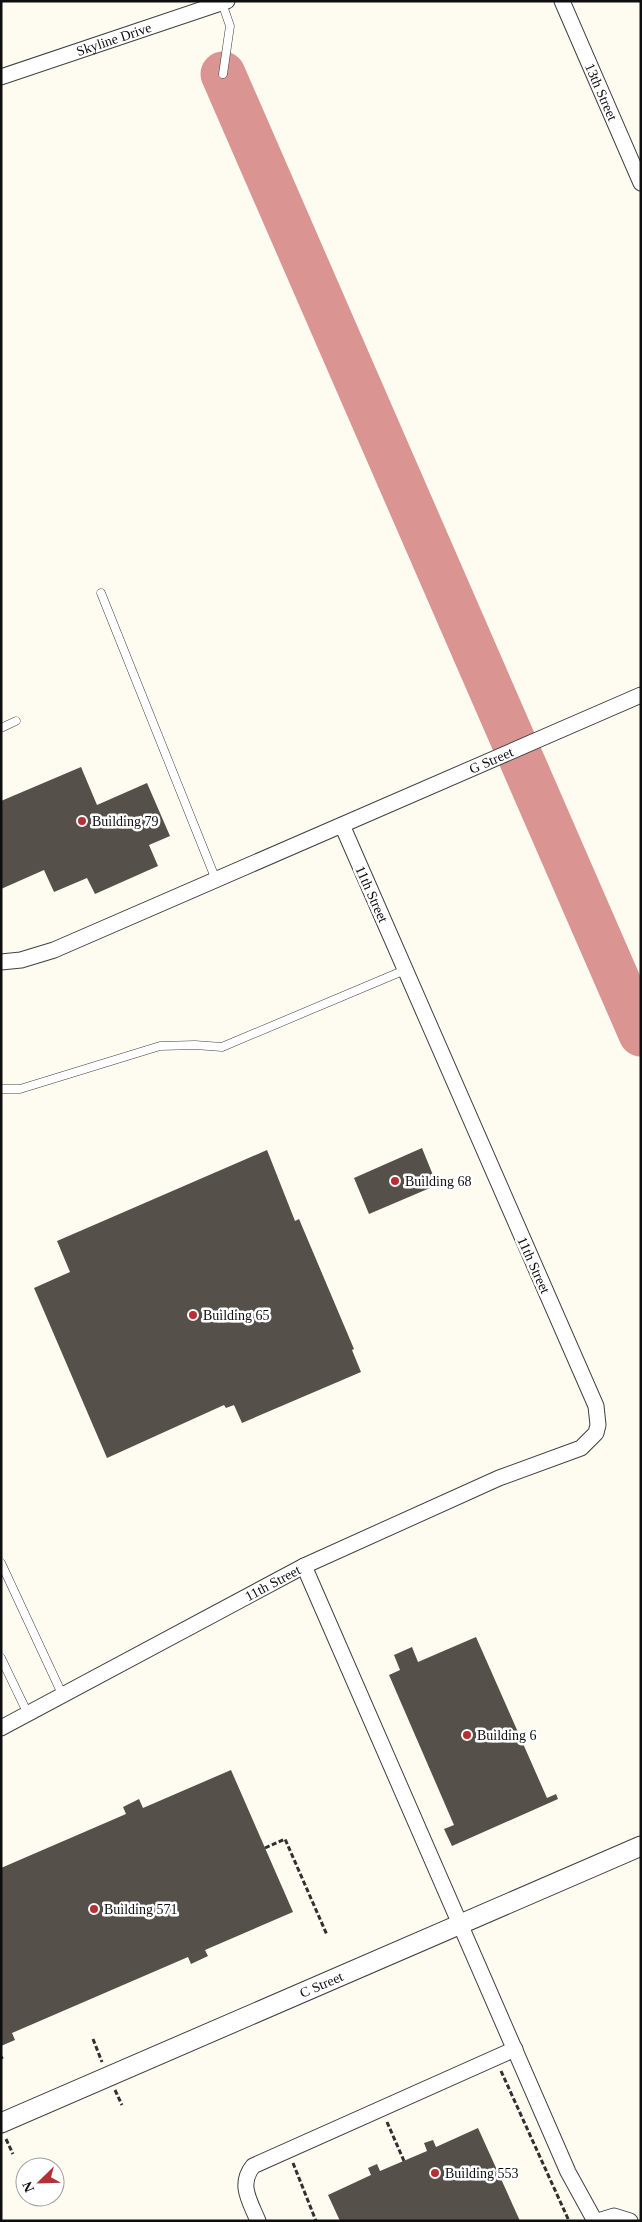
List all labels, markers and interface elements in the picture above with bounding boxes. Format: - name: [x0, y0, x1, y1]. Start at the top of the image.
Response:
- street label: Skyline Drive: [74, 20, 153, 59]
- street label: 13th Street: [582, 61, 620, 123]
- street label: G Street: [467, 744, 515, 777]
- place label: Building 79: [92, 814, 159, 829]
- marker: Building 79: [76, 815, 88, 827]
- street label: 11th Street: [352, 864, 391, 925]
- place label: Building 68: [405, 1174, 472, 1189]
- marker: Building 68: [389, 1175, 401, 1187]
- street label: 11th Street: [514, 1235, 553, 1296]
- place label: Building 65: [203, 1308, 270, 1323]
- marker: Building 65: [187, 1309, 199, 1321]
- street label: 11th Street: [243, 1562, 303, 1604]
- place label: Building 6: [477, 1728, 537, 1743]
- marker: Building 6: [461, 1729, 473, 1741]
- place label: Building 571: [104, 1902, 178, 1917]
- marker: Building 571: [88, 1903, 100, 1915]
- street label: C Street: [298, 1969, 345, 2001]
- north arrow: [15, 2157, 65, 2207]
- place label: Building 553: [445, 2166, 519, 2181]
- marker: Building 553: [429, 2167, 441, 2179]
- text: N: [20, 2179, 37, 2194]

